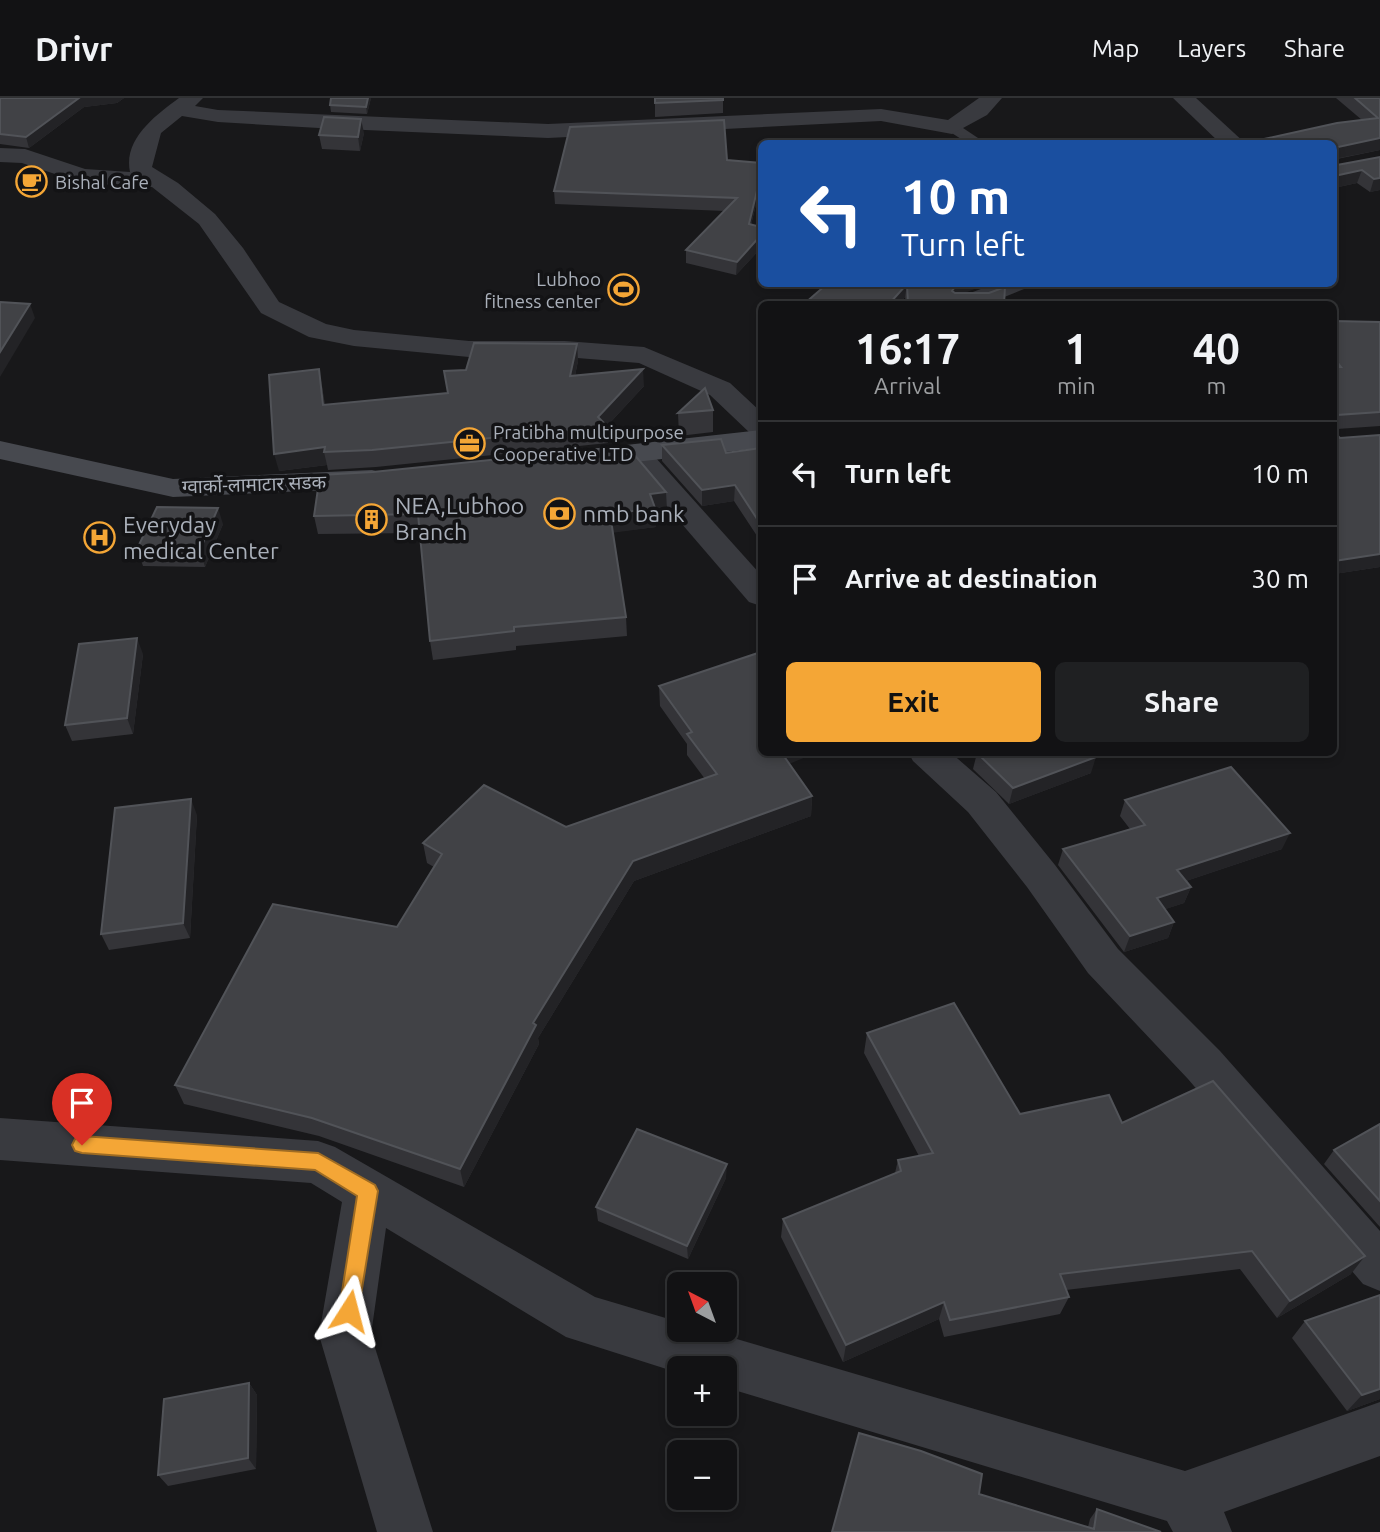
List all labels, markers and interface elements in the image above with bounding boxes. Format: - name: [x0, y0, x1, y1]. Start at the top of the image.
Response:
- text: Drivr: [35, 30, 113, 67]
- text: Map: [1092, 35, 1139, 62]
- text: Layers: [1177, 35, 1246, 62]
- text: Share: [1284, 35, 1345, 62]
- cafe icon: Bishal Cafe: [15, 165, 49, 199]
- icon: left: [786, 168, 877, 259]
- text: 10 m: [901, 168, 1010, 223]
- place label: Bishal Cafe: [55, 171, 149, 193]
- text: Turn left: [901, 226, 1025, 262]
- place label: Lubhoo fitness center: [484, 268, 601, 312]
- sports icon: Lubhoo fitness center: [607, 273, 641, 307]
- text: 16:17: [855, 325, 960, 372]
- text: 1: [1065, 325, 1088, 372]
- text: 40: [1193, 325, 1240, 372]
- text: Arrival: [874, 373, 941, 398]
- text: min: [1057, 373, 1096, 398]
- text: m: [1206, 373, 1226, 398]
- place label: Pratibha multipurpose Cooperative LTD: [493, 421, 684, 465]
- office icon: Pratibha multipurpose Cooperative LTD: [453, 426, 487, 460]
- icon: left: [786, 455, 824, 493]
- text: Turn left: [845, 459, 951, 488]
- text: 10 m: [1251, 459, 1309, 488]
- street label: ग्वार्को-लामाटार सडक: [182, 470, 327, 498]
- place label: NEA,Lubhoo Branch: [395, 493, 524, 544]
- bank icon: nmb bank: [543, 497, 577, 531]
- place label: nmb bank: [583, 501, 685, 526]
- building icon: NEA,Lubhoo Branch: [355, 502, 389, 536]
- place label: Everyday medical Center: [123, 512, 279, 563]
- hospital icon: Everyday medical Center: [83, 521, 117, 555]
- icon: arrive: [786, 560, 824, 598]
- text: Arrive at destination: [845, 564, 1098, 593]
- text: 30 m: [1251, 564, 1309, 593]
- button: Exit: [786, 662, 1041, 742]
- button: Share: [1055, 662, 1309, 742]
- pin: [52, 1073, 112, 1145]
- icon: arrive: [63, 1084, 101, 1122]
- north arrow: [667, 1272, 737, 1342]
- map controls: [667, 1272, 737, 1510]
- position arrow: [312, 1274, 386, 1348]
- button: +: [667, 1356, 737, 1426]
- button: −: [667, 1440, 737, 1510]

